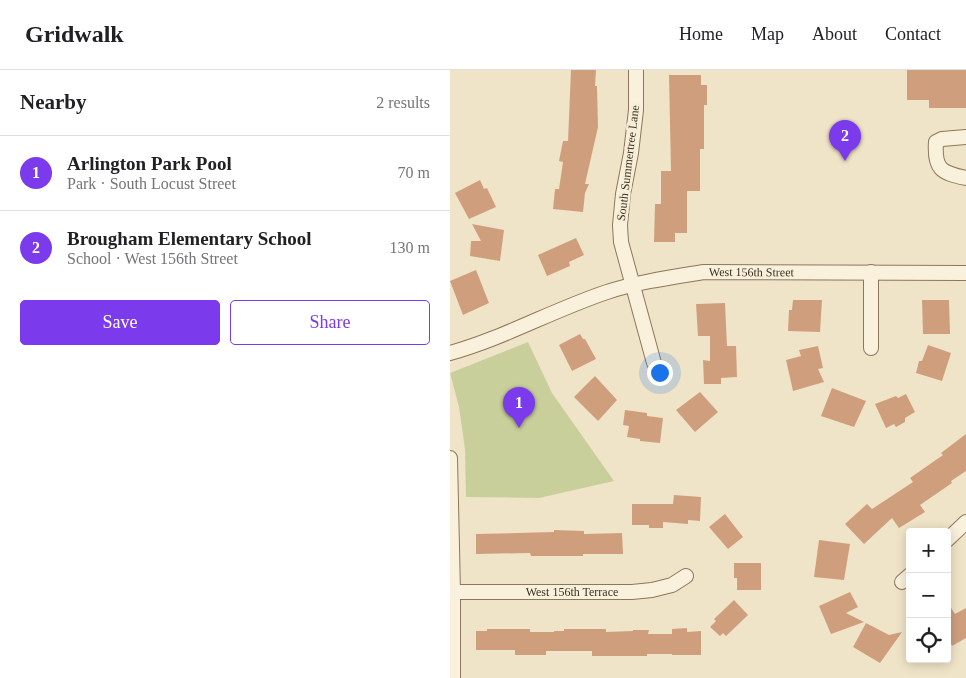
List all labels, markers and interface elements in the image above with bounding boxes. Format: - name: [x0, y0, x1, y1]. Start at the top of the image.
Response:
- text: Gridwalk: [25, 21, 124, 47]
- text: Home: [679, 24, 723, 44]
- text: Map: [751, 24, 784, 44]
- text: About: [812, 24, 857, 44]
- text: Contact: [885, 24, 941, 44]
- text: Nearby: [20, 90, 87, 114]
- text: 2 results: [376, 94, 430, 111]
- street label: South Summertree Lane: [614, 104, 642, 222]
- pin: 2: [829, 120, 861, 161]
- text: Arlington Park Pool: [67, 153, 232, 174]
- text: 1: [32, 164, 40, 181]
- text: 70 m: [398, 164, 430, 181]
- text: Park · South Locust Street: [67, 175, 236, 192]
- text: Brougham Elementary School: [67, 228, 312, 249]
- text: 2: [32, 239, 40, 256]
- text: 130 m: [390, 239, 430, 256]
- text: School · West 156th Street: [67, 250, 238, 267]
- street label: West 156th Street: [709, 265, 795, 279]
- button: Save: [20, 300, 220, 345]
- button: Share: [230, 300, 430, 345]
- your location: [647, 360, 673, 386]
- pin: 1: [503, 387, 535, 428]
- map controls: [906, 528, 951, 663]
- button: +: [906, 528, 951, 573]
- button: −: [906, 573, 951, 618]
- street label: West 156th Terrace: [526, 585, 618, 599]
- button: locate: [906, 618, 951, 663]

